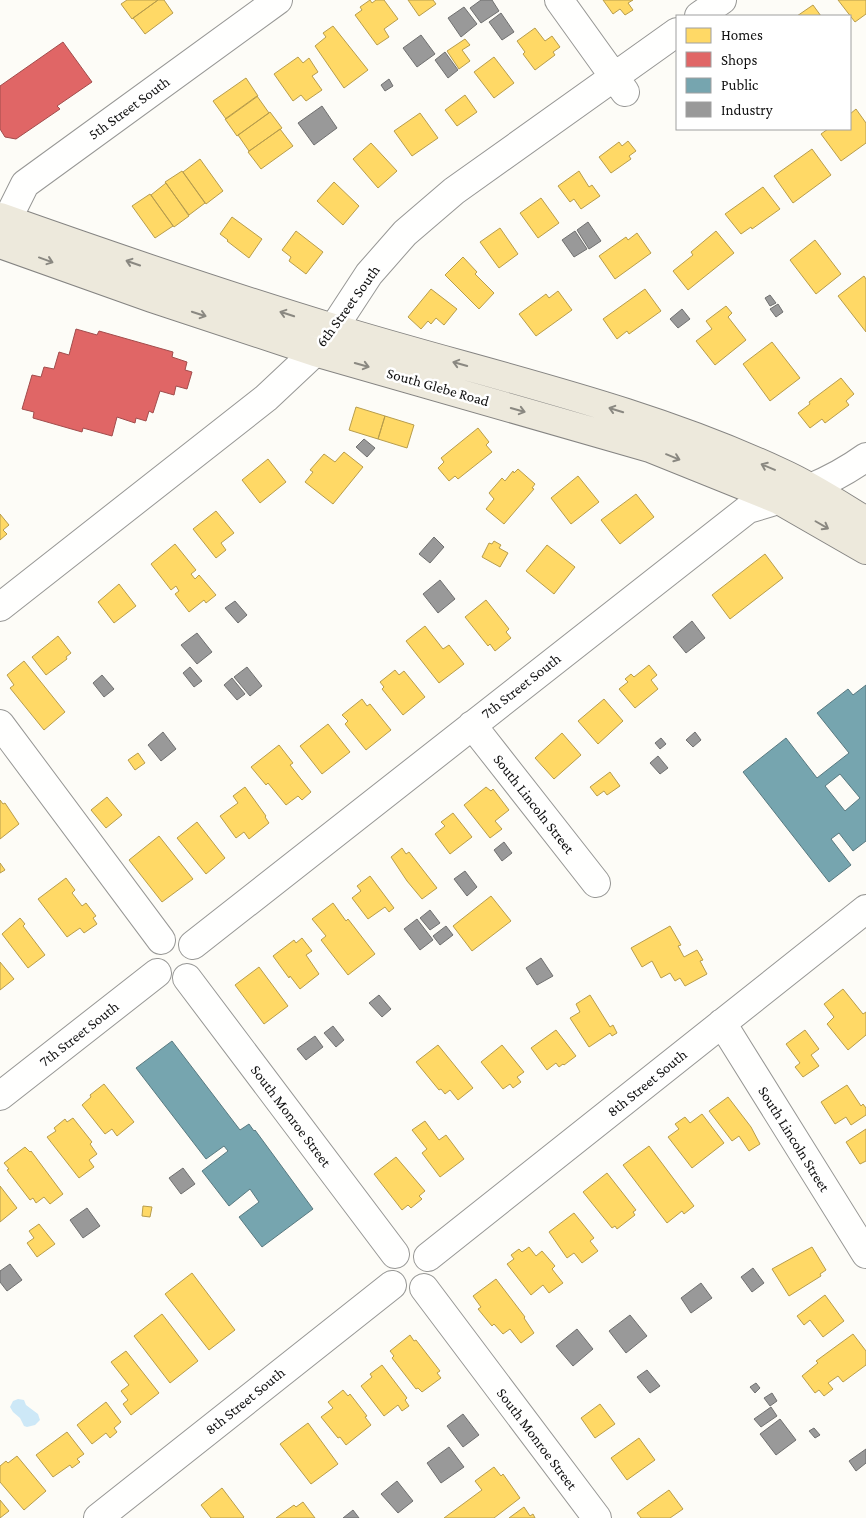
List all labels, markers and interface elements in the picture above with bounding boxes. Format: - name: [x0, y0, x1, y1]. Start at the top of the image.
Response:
- legend: [676, 15, 851, 130]
- text: Homes: [721, 27, 763, 43]
- text: Shops: [721, 52, 757, 69]
- street label: 5th Street South: [85, 73, 173, 143]
- text: Public: [721, 77, 759, 93]
- text: Industry: [721, 102, 773, 119]
- one-way arrow: [38, 256, 53, 265]
- one-way arrow: [125, 258, 141, 267]
- street label: 6th Street South: [313, 262, 383, 350]
- one-way arrow: [279, 308, 295, 318]
- one-way arrow: [191, 310, 207, 319]
- one-way arrow: [452, 359, 468, 369]
- one-way arrow: [353, 361, 369, 371]
- street label: South Glebe Road: [385, 365, 491, 409]
- one-way arrow: [509, 405, 525, 415]
- one-way arrow: [608, 405, 624, 415]
- one-way arrow: [665, 453, 680, 462]
- one-way arrow: [761, 461, 776, 471]
- one-way arrow: [814, 520, 828, 530]
- street label: 7th Street South: [478, 650, 564, 722]
- street label: South Lincoln Street: [490, 751, 578, 858]
- street label: 7th Street South: [36, 998, 122, 1070]
- street label: 8th Street South: [604, 1046, 690, 1120]
- street label: South Monroe Street: [248, 1062, 335, 1171]
- street label: South Lincoln Street: [755, 1083, 833, 1196]
- street label: 8th Street South: [202, 1364, 288, 1438]
- street label: South Monroe Street: [494, 1385, 581, 1494]

